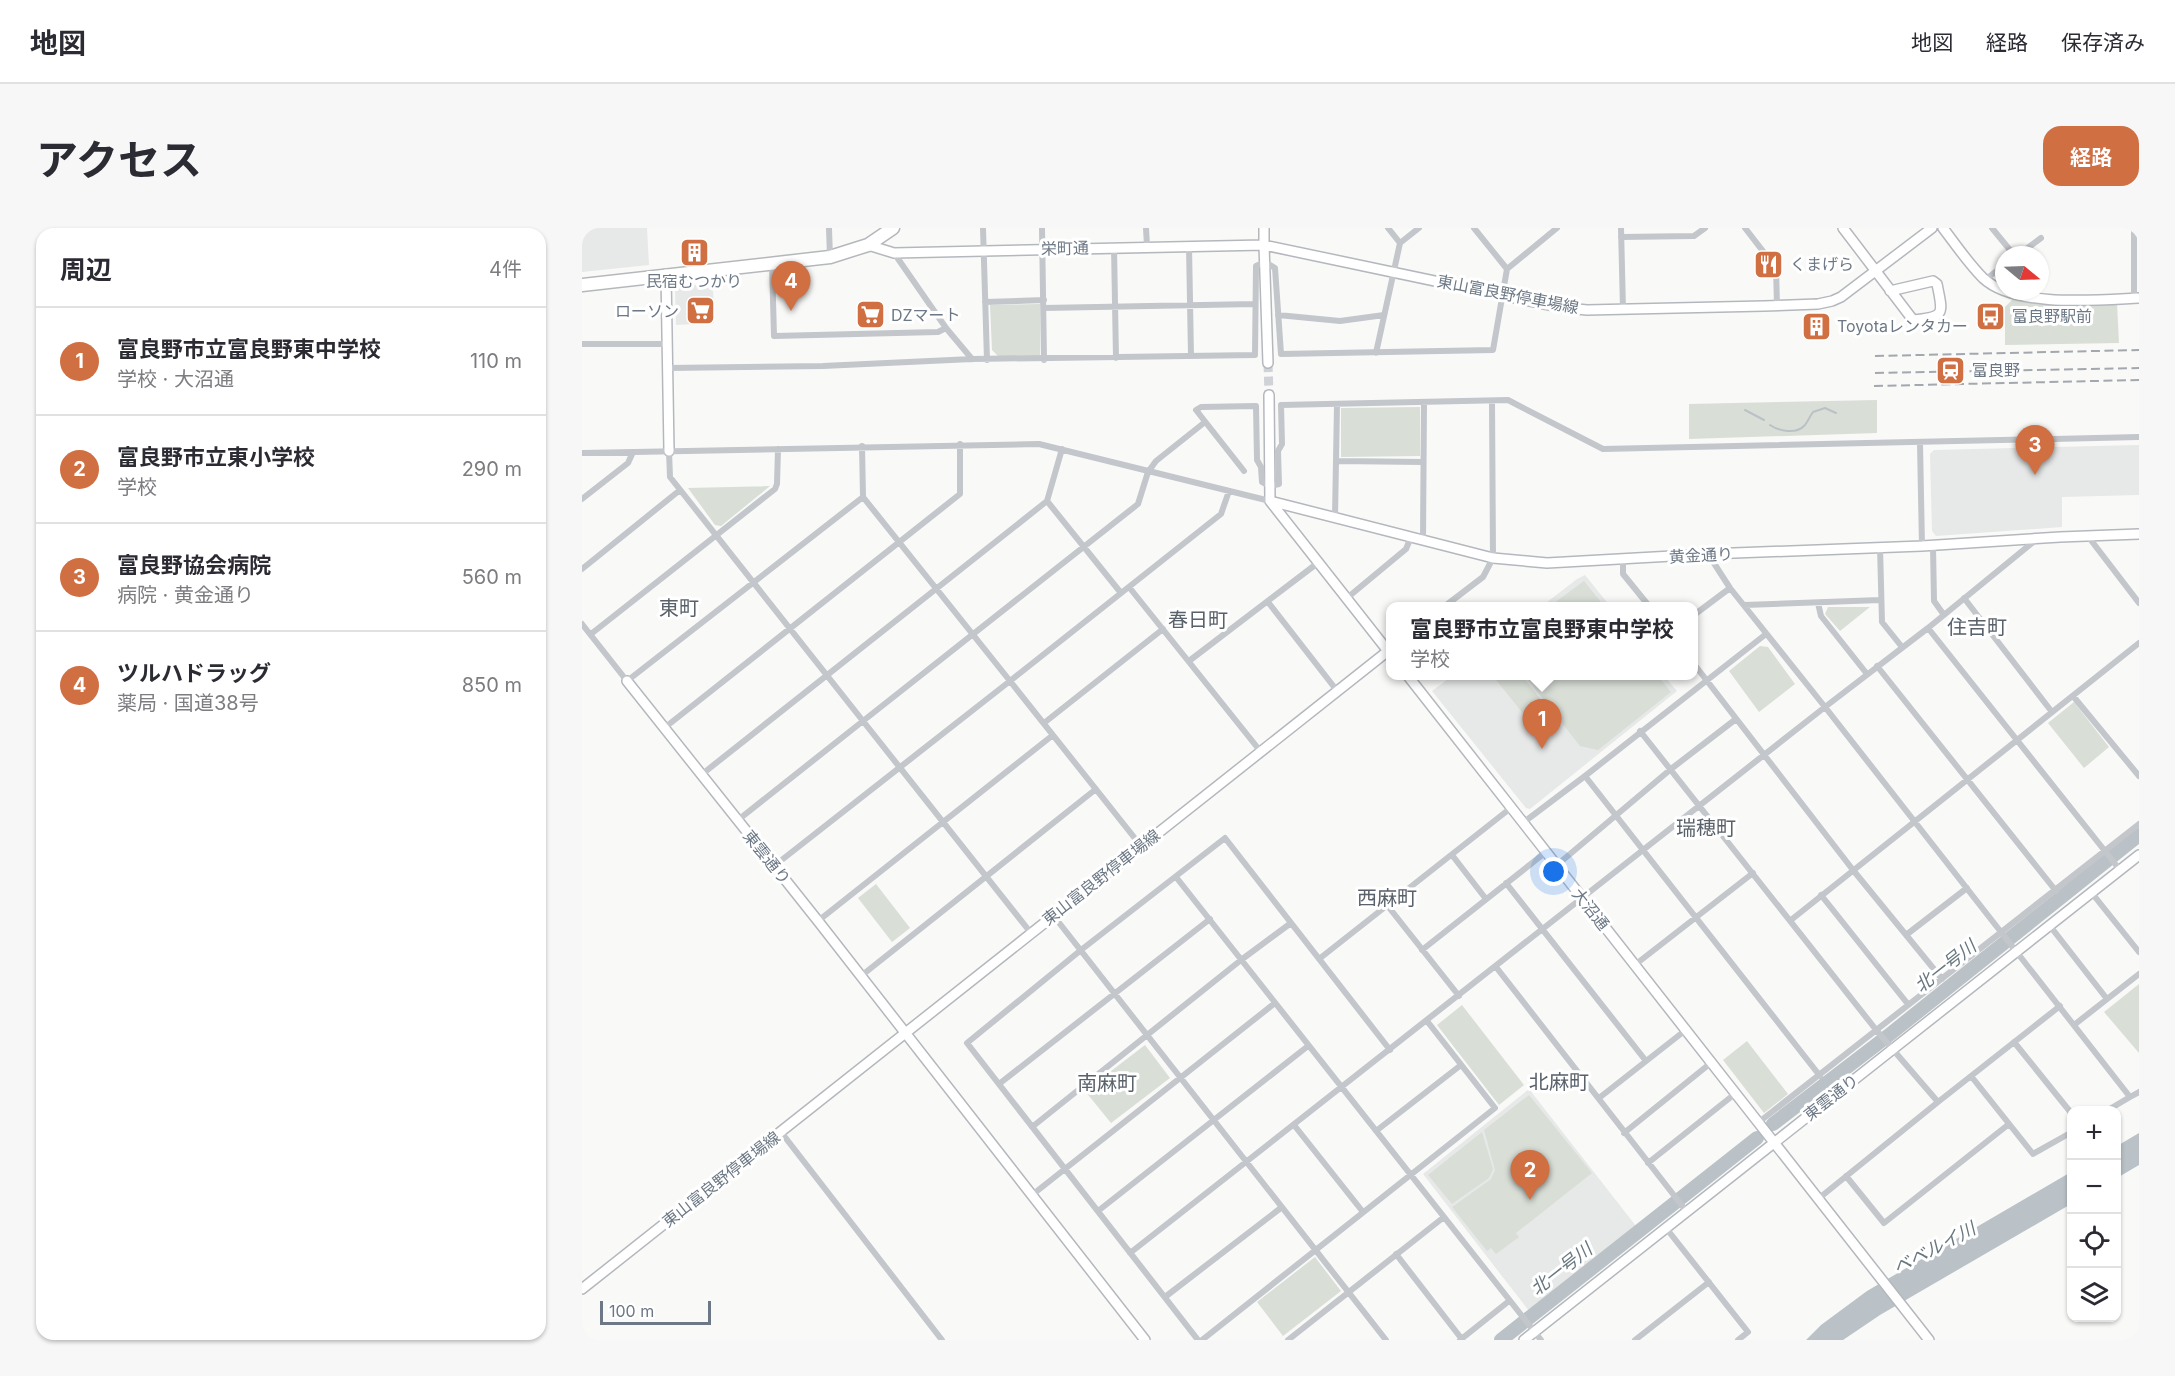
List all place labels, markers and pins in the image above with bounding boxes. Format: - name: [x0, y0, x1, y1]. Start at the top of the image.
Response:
- building icon: 民宿むつかり: [678, 237, 710, 269]
- restaurant icon: くまげら: [1753, 248, 1785, 280]
- place label: くまげら: [1790, 254, 1854, 274]
- pin: 4: [772, 262, 810, 311]
- place label: 民宿むつかり: [646, 271, 742, 291]
- supermarket icon: ローソン: [684, 295, 716, 327]
- supermarket icon: DZマート: [854, 299, 886, 331]
- bus stop icon: 富良野駅前: [1975, 300, 2007, 332]
- place label: ローソン: [615, 301, 679, 321]
- place label: DZマート: [891, 305, 961, 325]
- place label: 富良野駅前: [2012, 306, 2092, 326]
- building icon: Toyotaレンタカー: [1800, 310, 1832, 342]
- place label: Toyotaレンタカー: [1837, 316, 1968, 336]
- station icon: 富良野: [1935, 354, 1967, 386]
- place label: 富良野: [1972, 360, 2020, 380]
- pin: 3: [2016, 426, 2054, 475]
- pin: 1: [1522, 700, 1562, 749]
- pin: 2: [1510, 1150, 1550, 1200]

